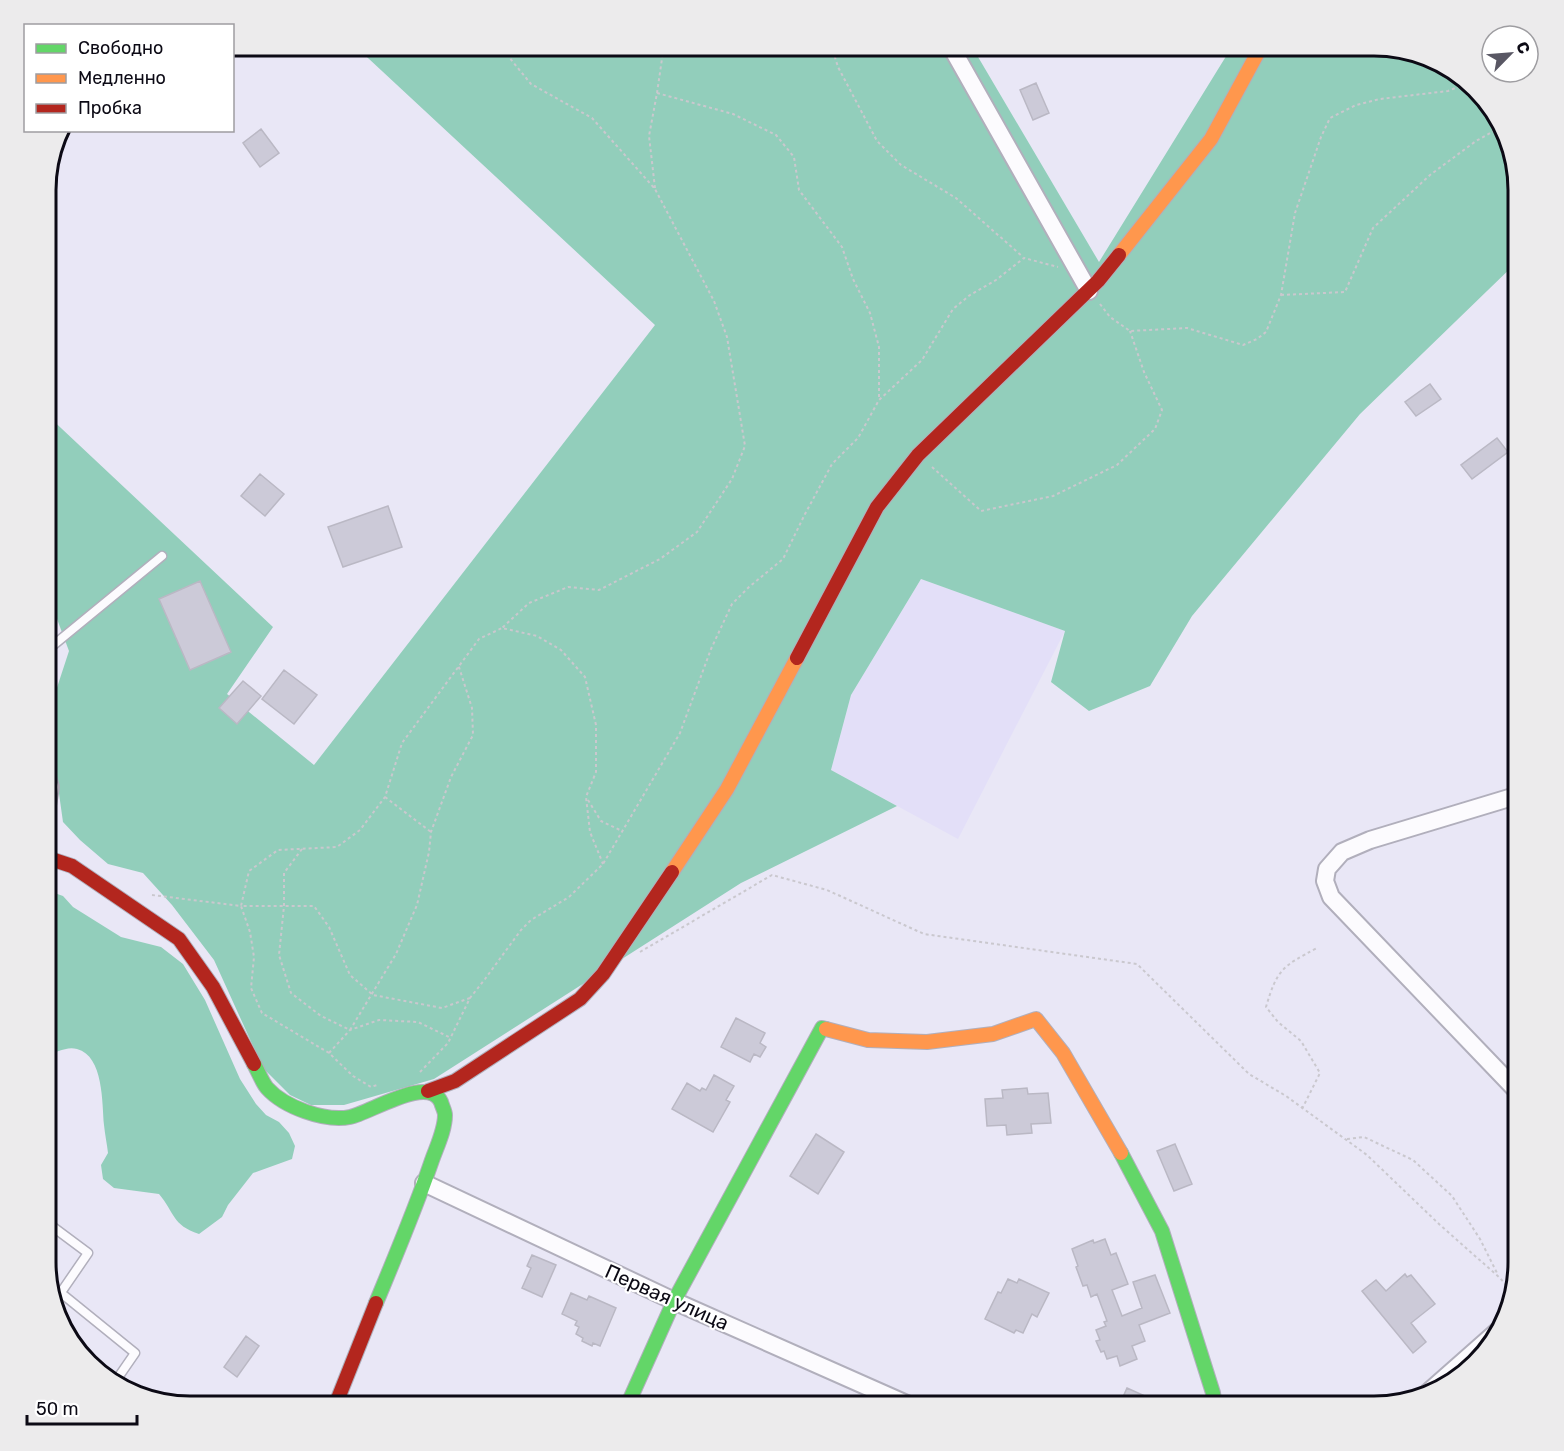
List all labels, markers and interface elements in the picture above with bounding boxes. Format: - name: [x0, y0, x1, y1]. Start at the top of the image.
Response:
- legend: [24, 24, 234, 132]
- north arrow: [1480, 24, 1540, 84]
- text: Свободно: [78, 37, 163, 59]
- text: С: [1512, 39, 1534, 57]
- text: Медленно: [78, 67, 166, 89]
- text: Пробка: [78, 97, 142, 119]
- street label: Первая улица: [601, 1259, 733, 1335]
- scale bar: [27, 1388, 136, 1426]
- text: 50 m: [36, 1398, 79, 1420]

